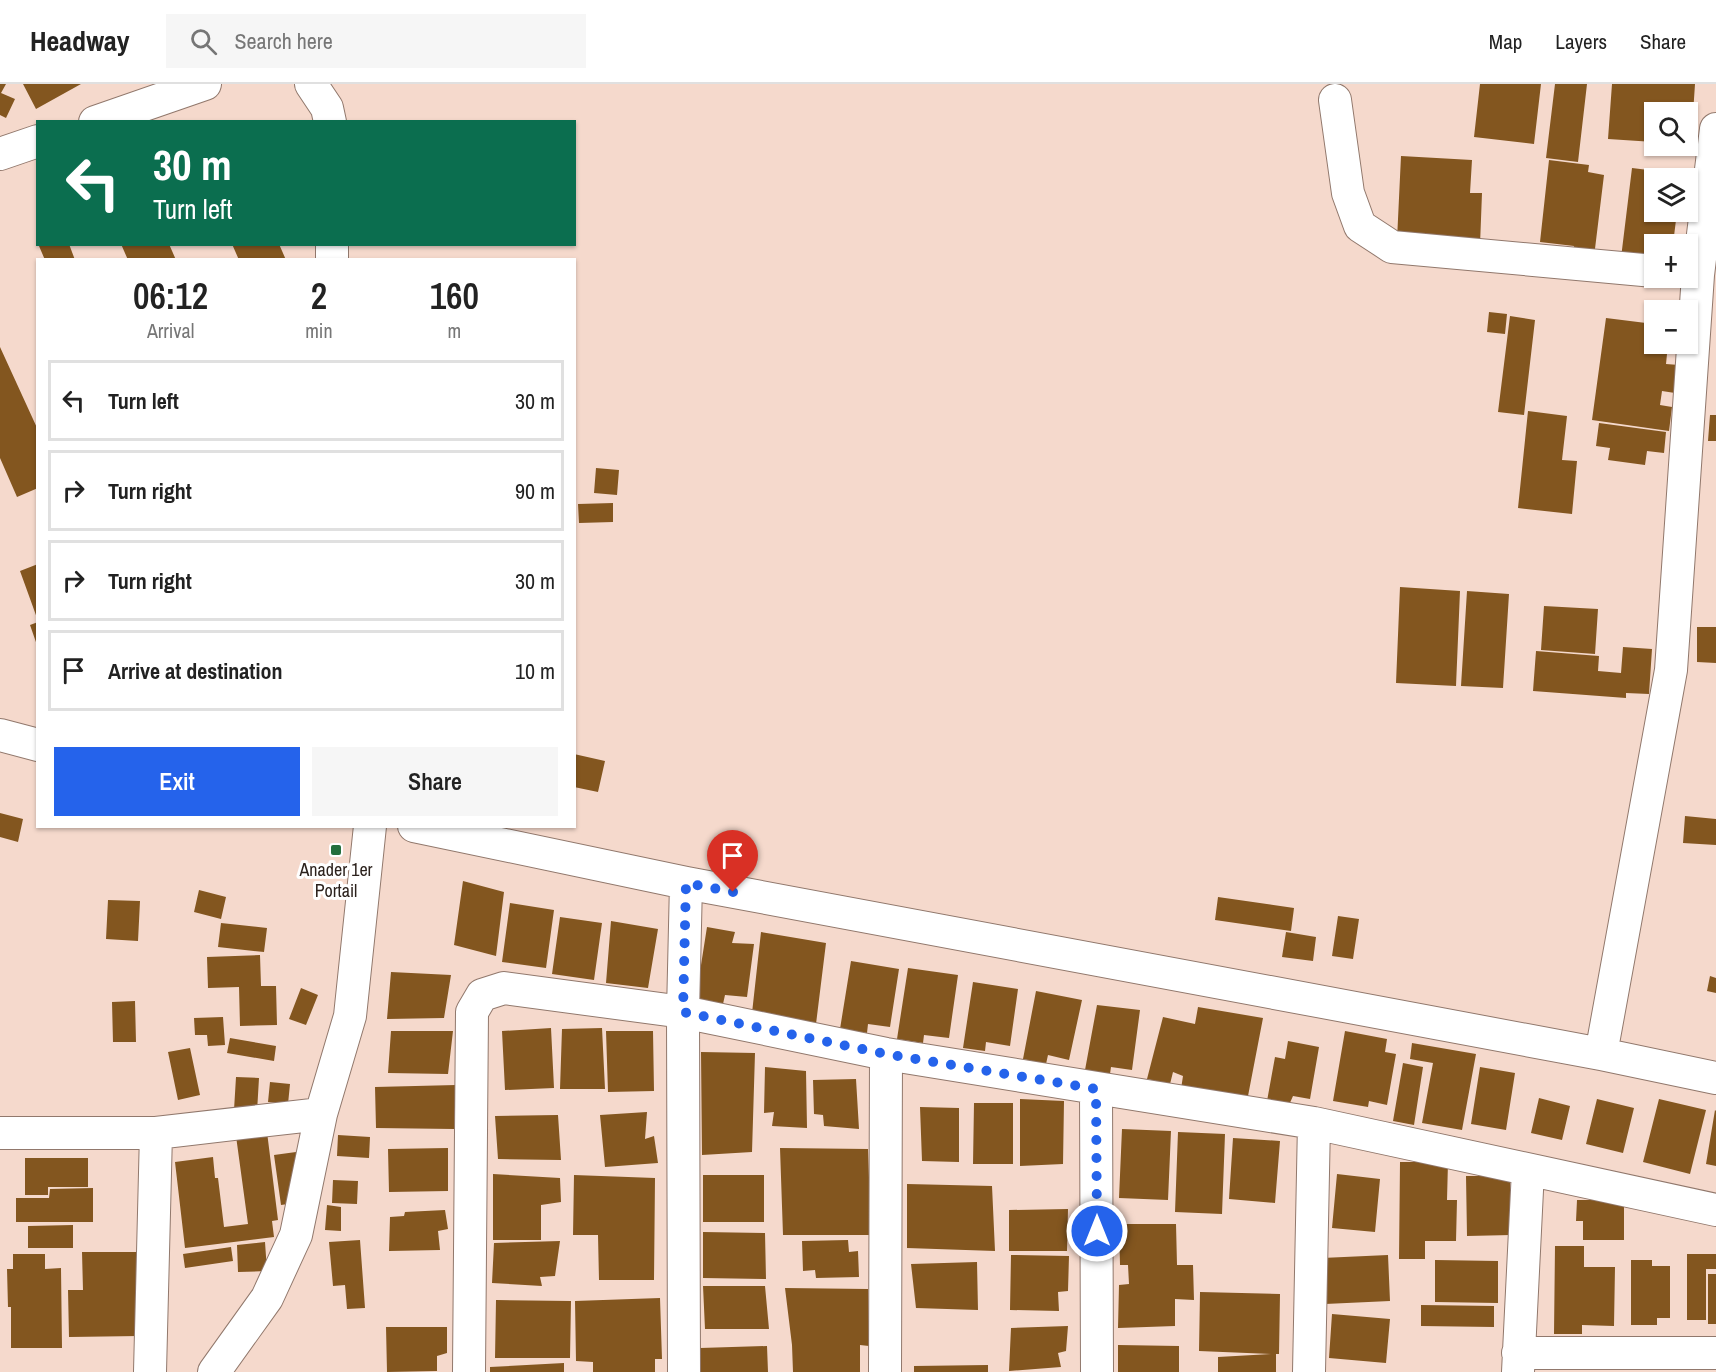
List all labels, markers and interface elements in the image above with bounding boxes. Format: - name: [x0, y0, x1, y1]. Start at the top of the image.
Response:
- search box: [166, 14, 586, 68]
- text: Headway: [30, 22, 130, 60]
- icon: search: [187, 25, 220, 58]
- text: Search here: [235, 26, 333, 56]
- text: Map: [1489, 27, 1522, 56]
- text: Layers: [1555, 27, 1607, 56]
- text: Share: [1640, 27, 1686, 56]
- map controls: [1644, 102, 1698, 354]
- button: search: [1644, 102, 1698, 156]
- text: 30 m: [153, 137, 232, 193]
- icon: left: [54, 144, 132, 222]
- button: layers: [1644, 168, 1698, 222]
- text: Turn left: [153, 191, 232, 227]
- button: +: [1644, 234, 1698, 288]
- text: 06:12: [133, 272, 208, 320]
- text: 2: [311, 272, 327, 320]
- text: 160: [430, 272, 479, 320]
- button: −: [1644, 300, 1698, 354]
- text: Arrival: [147, 317, 194, 344]
- text: min: [305, 317, 333, 344]
- text: m: [447, 317, 461, 344]
- icon: left: [57, 384, 90, 417]
- text: Turn left: [108, 386, 179, 416]
- text: 30 m: [515, 386, 555, 416]
- icon: right: [57, 474, 90, 507]
- text: Turn right: [108, 476, 192, 506]
- text: 90 m: [515, 476, 555, 506]
- icon: right: [57, 564, 90, 597]
- text: Turn right: [108, 566, 192, 596]
- text: 30 m: [515, 566, 555, 596]
- icon: arrive: [57, 654, 90, 687]
- text: Arrive at destination: [108, 656, 282, 686]
- text: 10 m: [515, 656, 555, 686]
- button: Exit: [54, 747, 300, 816]
- button: Share: [312, 747, 558, 816]
- pin: [707, 830, 758, 892]
- icon: arrive: [716, 839, 749, 872]
- marker: Anader 1er Portail: [329, 843, 343, 857]
- place label: Anader 1er Portail: [298, 857, 373, 903]
- position arrow: [1065, 1199, 1129, 1263]

